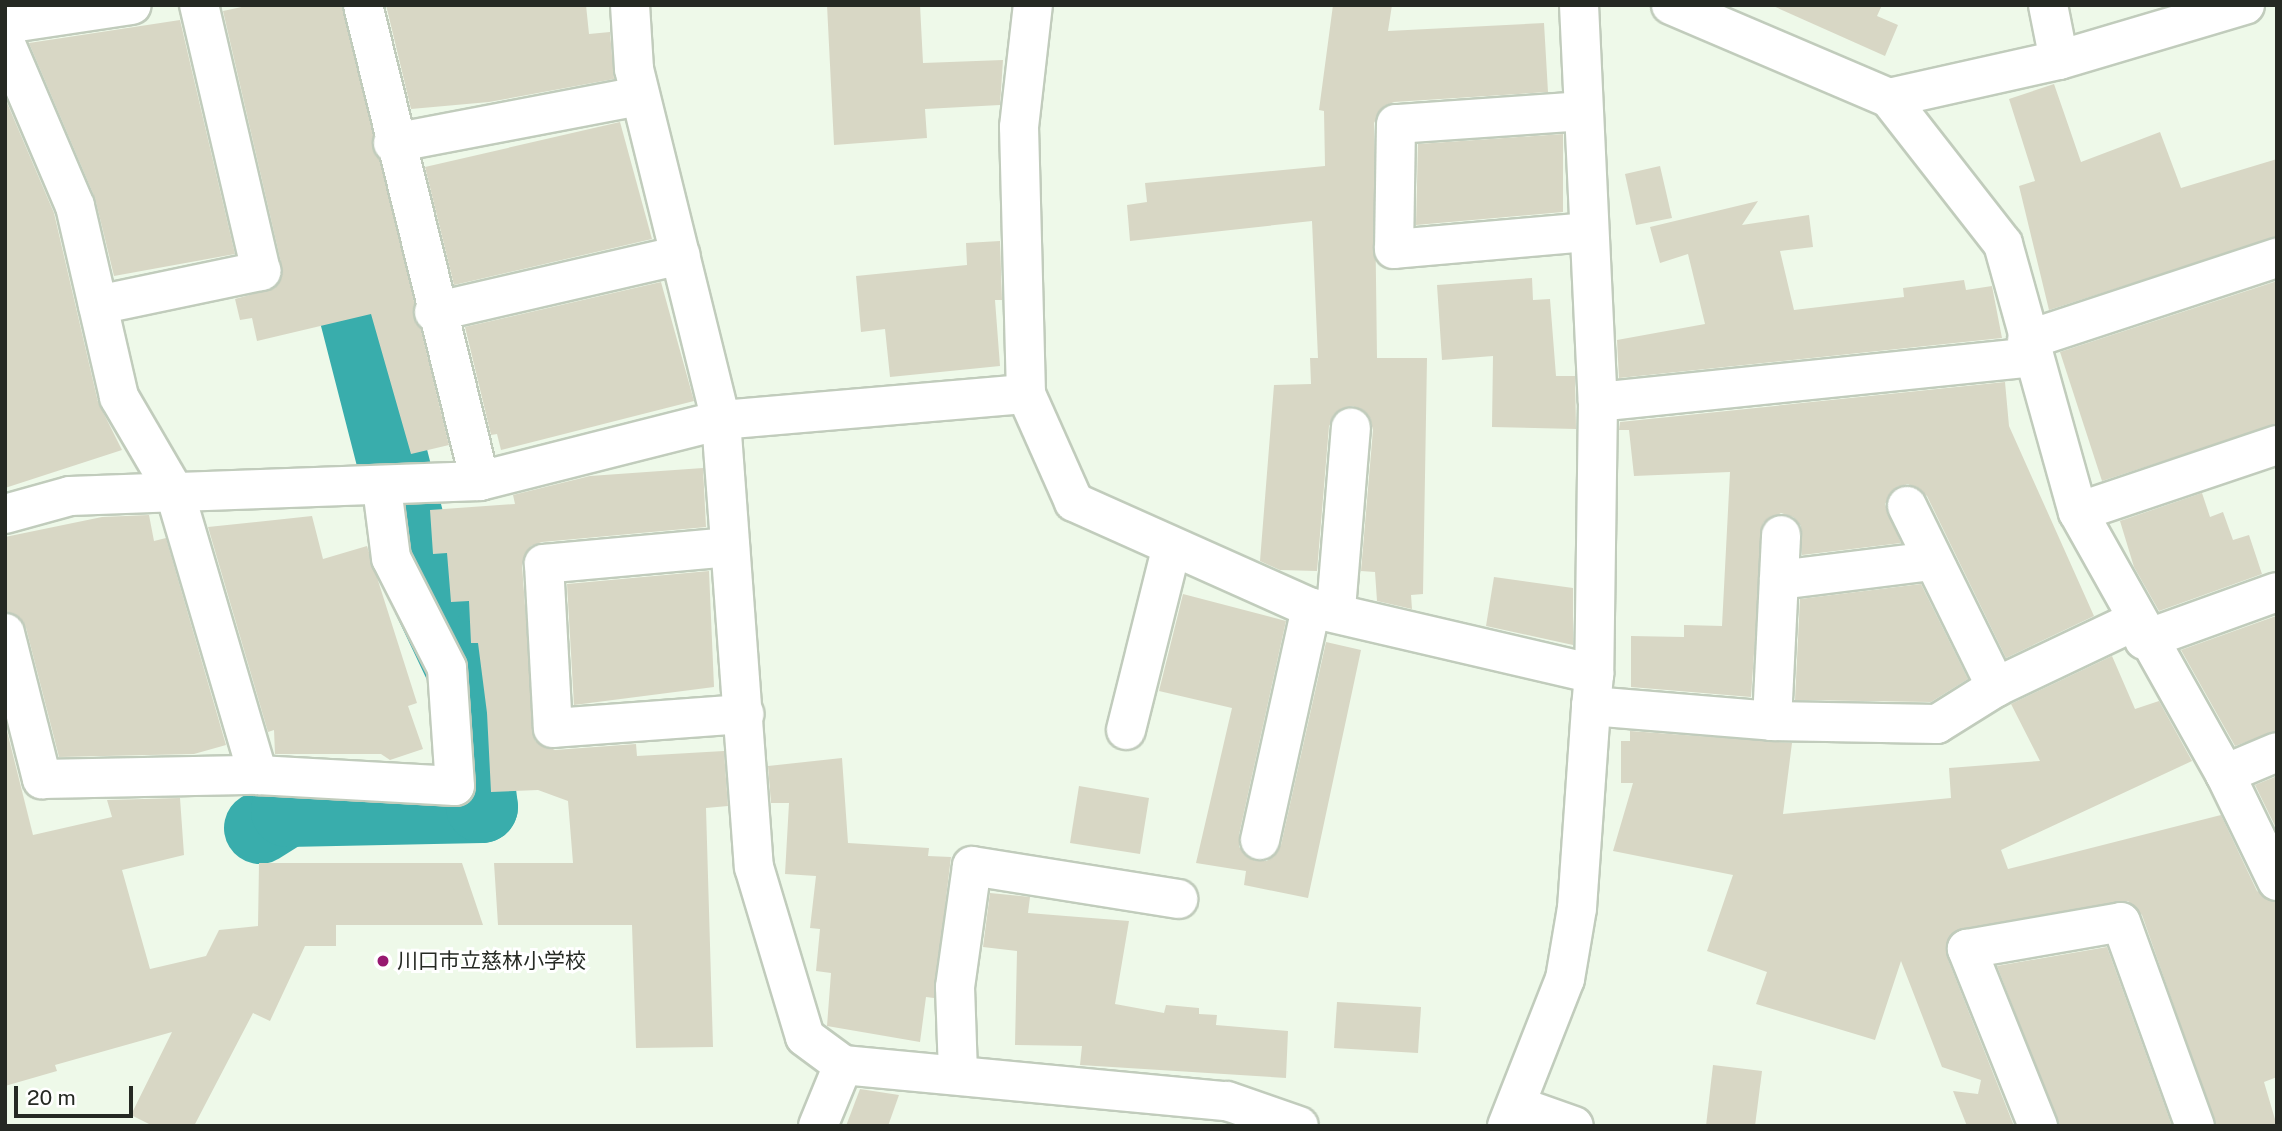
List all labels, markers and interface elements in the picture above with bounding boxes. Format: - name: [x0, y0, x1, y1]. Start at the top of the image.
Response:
- place label: 川口市立慈林小学校: [397, 948, 586, 974]
- marker: 川口市立慈林小学校: [375, 953, 391, 969]
- scale bar: [18, 1072, 136, 1116]
- text: 20 m: [27, 1085, 76, 1110]

